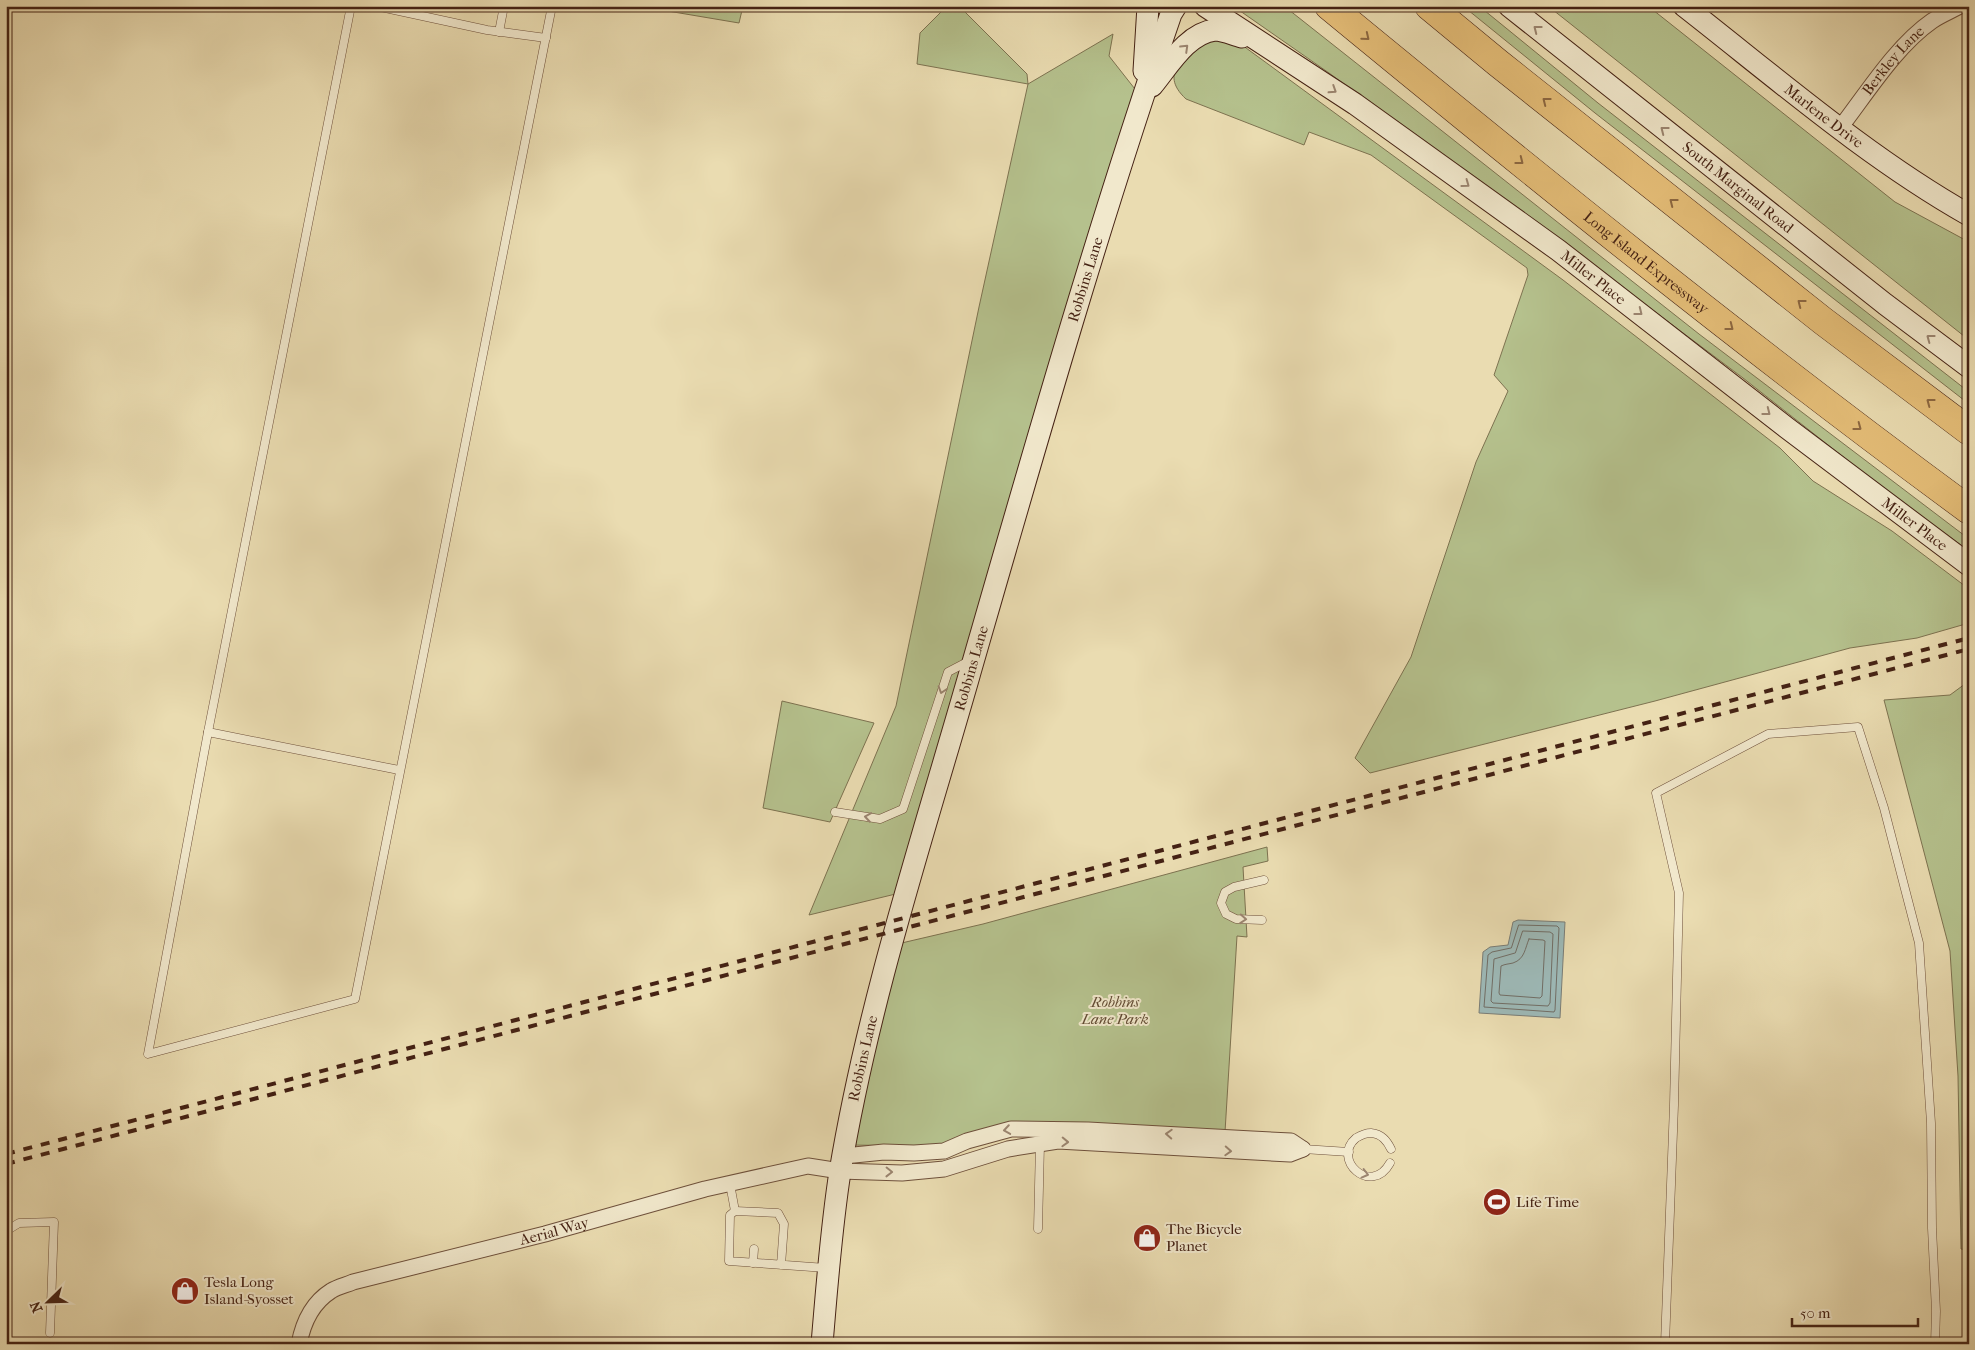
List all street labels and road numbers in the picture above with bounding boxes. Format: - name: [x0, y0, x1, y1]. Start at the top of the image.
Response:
- street label: Berkley Lane: [1858, 22, 1928, 99]
- street label: Marlene Drive: [1781, 80, 1867, 152]
- street label: South Marginal Road: [1679, 138, 1798, 237]
- street label: Long Island Expressway: [1580, 208, 1713, 318]
- street label: Robbins Lane: [1064, 234, 1107, 324]
- street label: Miller Place: [1557, 247, 1630, 309]
- street label: Miller Place: [1878, 494, 1951, 555]
- street label: Robbins Lane: [950, 623, 992, 713]
- street label: Robbins Lane: [844, 1013, 882, 1103]
- street label: Aerial Way: [517, 1213, 592, 1249]

